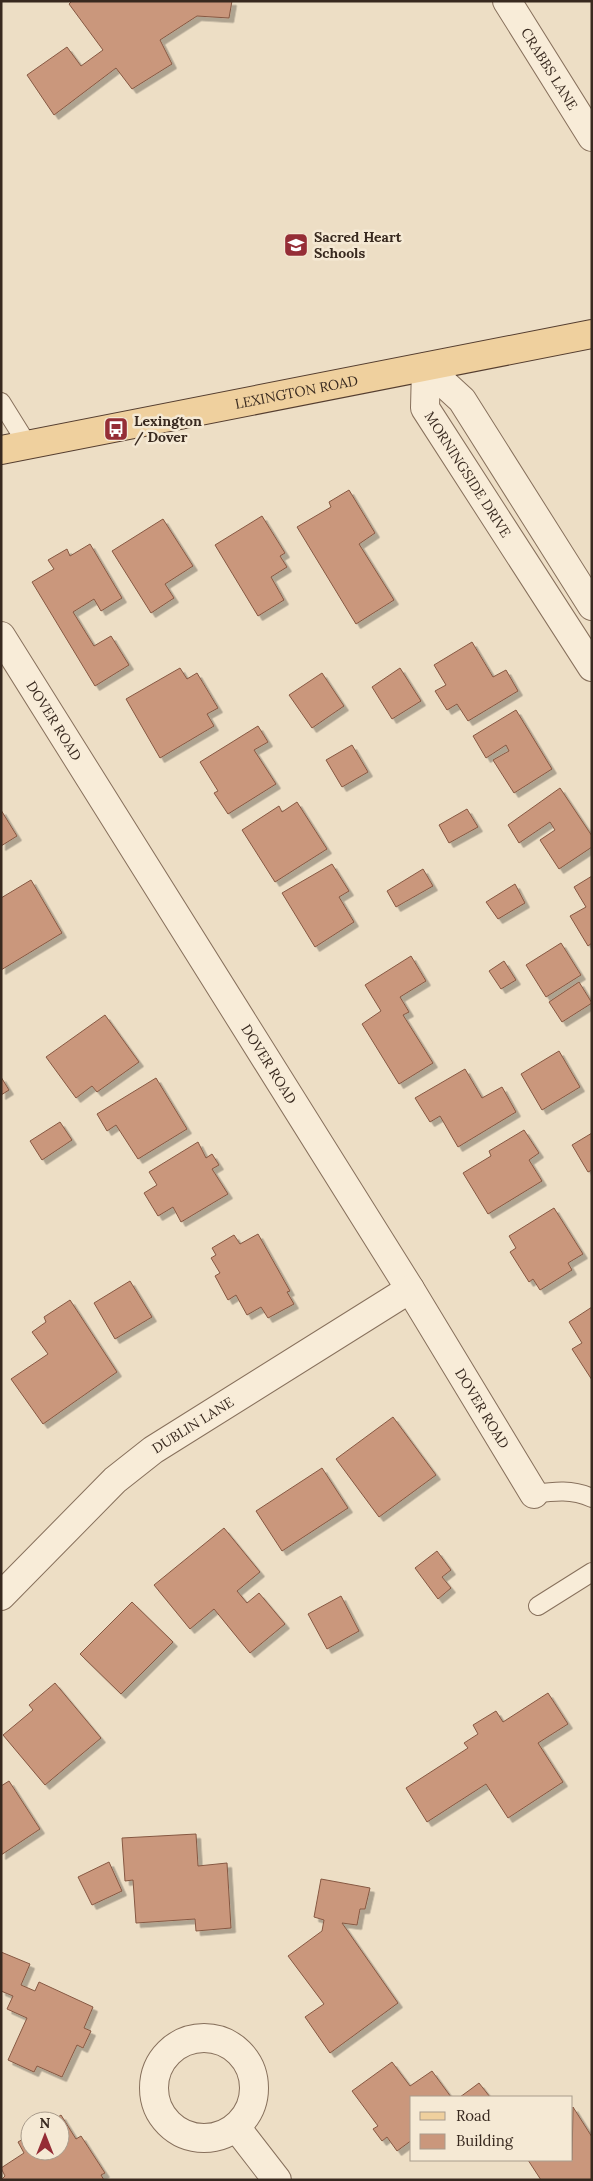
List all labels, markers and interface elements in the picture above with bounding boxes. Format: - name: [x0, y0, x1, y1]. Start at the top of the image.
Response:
- street label: CRABBS LANE: [517, 24, 582, 113]
- place label: Sacred Heart Schools: [314, 228, 402, 262]
- school or university icon: Sacred Heart Schools: [283, 232, 309, 258]
- street label: LEXINGTON ROAD: [233, 371, 359, 413]
- street label: MORNINGSIDE DRIVE: [421, 408, 515, 541]
- place label: Lexington / Dover: [134, 412, 202, 446]
- bus stop icon: Lexington / Dover: [103, 416, 129, 442]
- street label: DOVER ROAD: [22, 678, 86, 764]
- street label: DOVER ROAD: [237, 1021, 301, 1107]
- street label: DOVER ROAD: [451, 1365, 513, 1452]
- street label: DUBLIN LANE: [149, 1393, 237, 1457]
- legend: [410, 2096, 573, 2161]
- text: Road: [456, 2106, 491, 2125]
- north arrow: [20, 2111, 70, 2161]
- text: N: [40, 2114, 51, 2132]
- text: Building: [456, 2131, 514, 2150]

